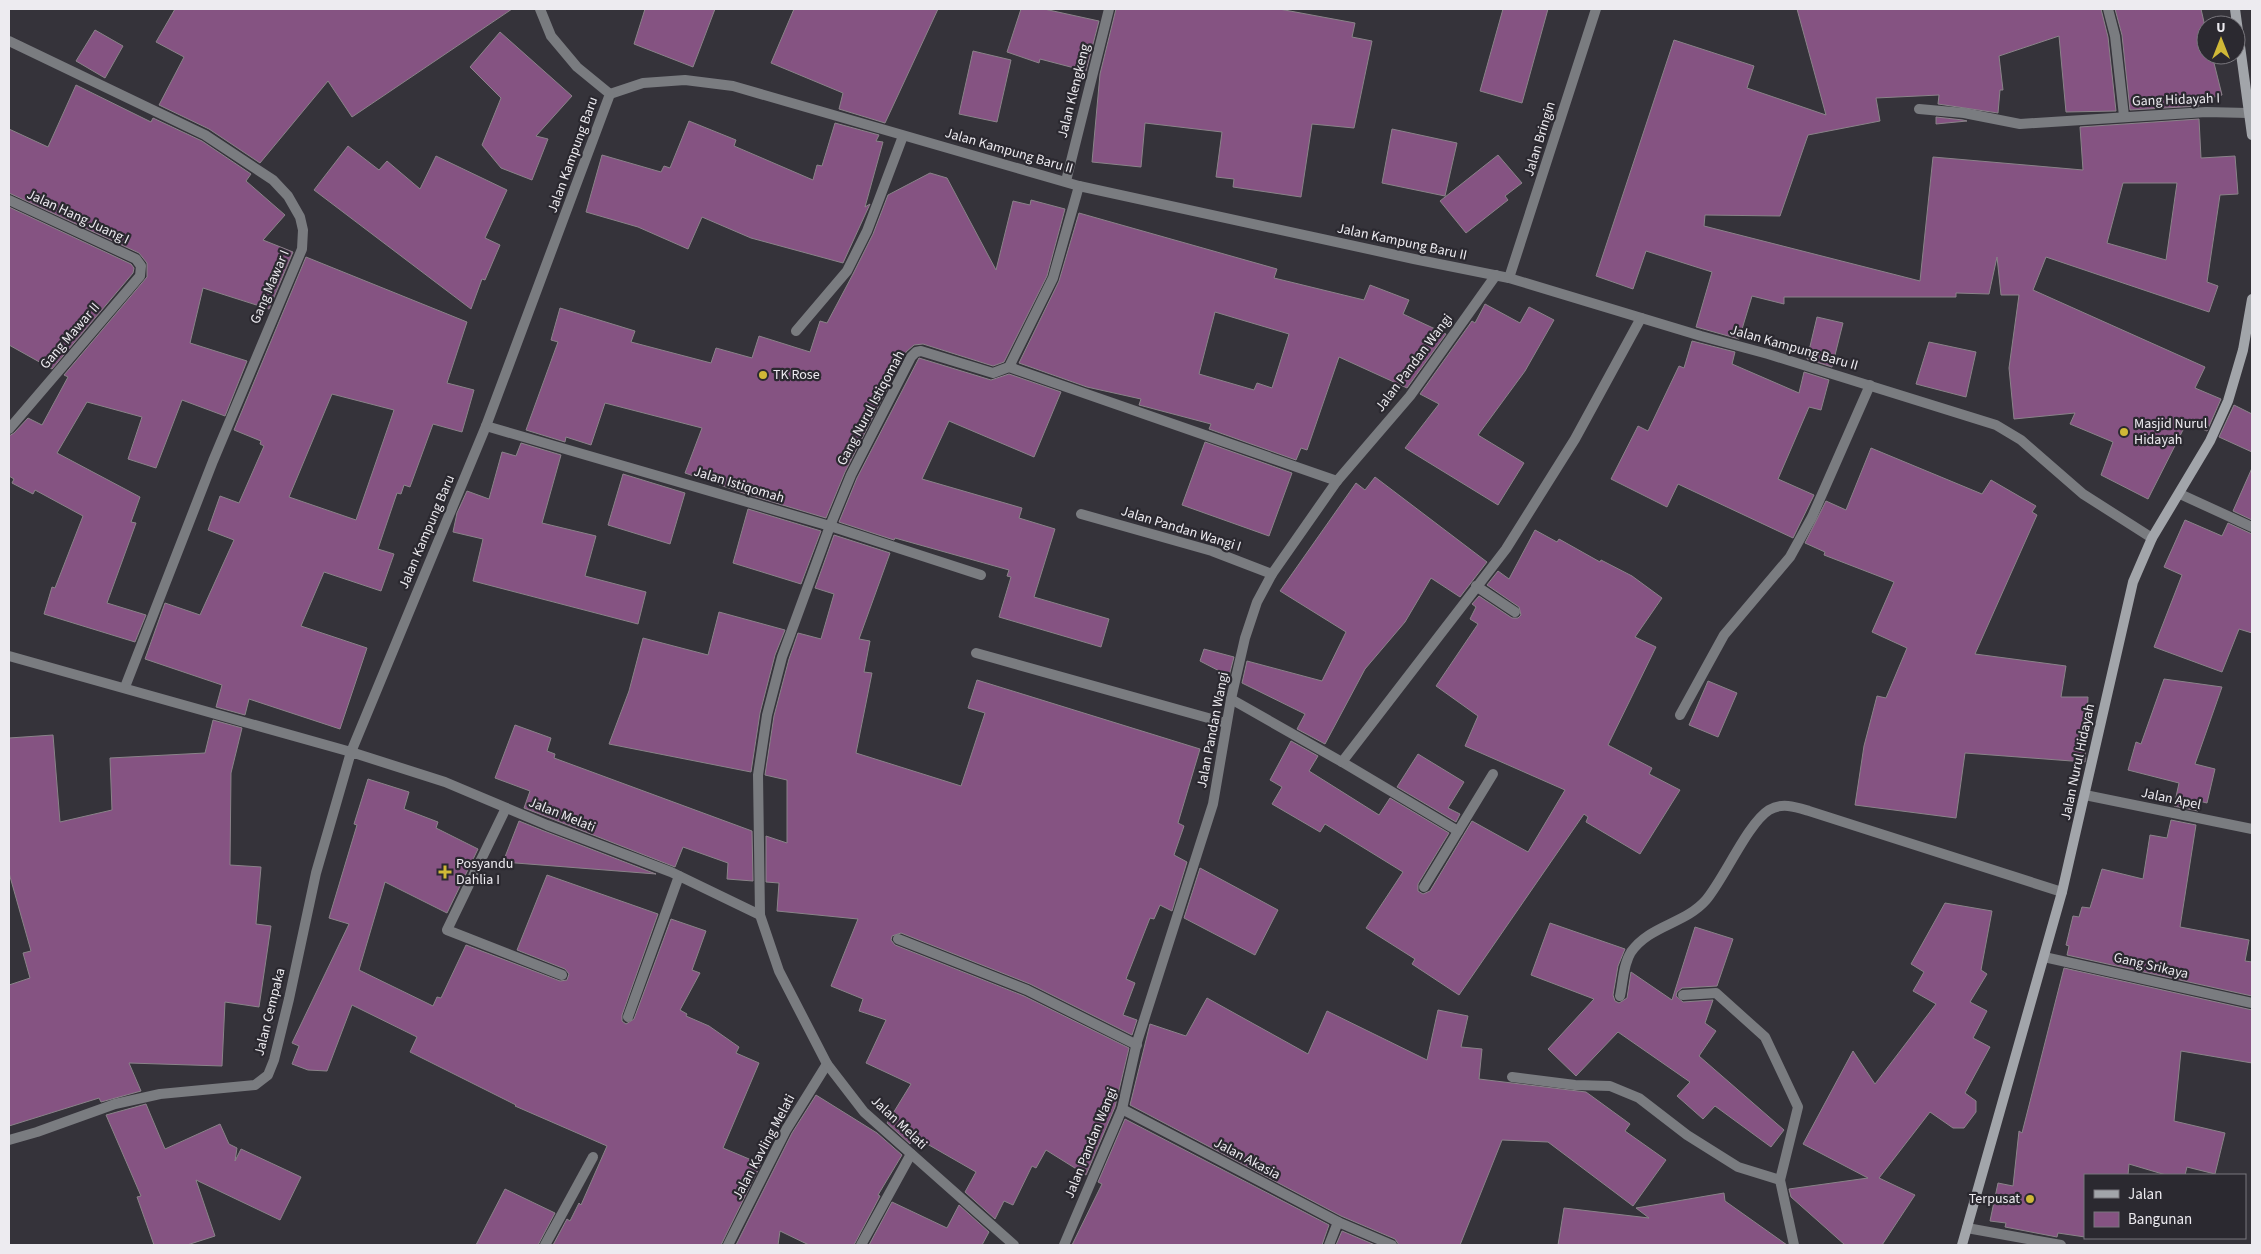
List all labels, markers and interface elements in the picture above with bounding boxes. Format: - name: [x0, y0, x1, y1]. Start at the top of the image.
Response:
- north arrow: [2196, 15, 2246, 65]
- text: U: [2216, 18, 2226, 38]
- street label: Jalan Klengkeng: [1053, 42, 1095, 140]
- street label: Gang Hidayah I: [2132, 88, 2220, 112]
- street label: Jalan Kampung Baru: [543, 94, 603, 216]
- street label: Jalan Bringin: [1519, 99, 1561, 179]
- street label: Jalan Kampung Baru II: [943, 123, 1075, 179]
- street label: Jalan Hang Juang I: [23, 184, 133, 250]
- street label: Jalan Kampung Baru II: [1335, 218, 1469, 266]
- street label: Gang Mawar I: [245, 247, 295, 327]
- street label: Gang Mawar II: [35, 298, 105, 374]
- street label: Jalan Pandan Wangi: [1370, 310, 1458, 416]
- street label: Jalan Kampung Baru II: [1728, 320, 1860, 376]
- street label: Gang Nurul Istiqomah: [832, 347, 910, 469]
- place label: TK Rose: [773, 365, 820, 385]
- marker: TK Rose: [757, 369, 769, 381]
- place label: Masjid Nurul Hidayah: [2134, 414, 2208, 450]
- marker: Masjid Nurul Hidayah: [2118, 426, 2130, 438]
- street label: Jalan Istiqomah: [691, 462, 787, 508]
- street label: Jalan Kampung Baru: [394, 472, 460, 592]
- street label: Jalan Pandan Wangi I: [1118, 501, 1244, 557]
- street label: Jalan Pandan Wangi: [1192, 670, 1234, 790]
- street label: Jalan Nurul Hidayah: [2056, 702, 2100, 822]
- street label: Jalan Apel: [2139, 783, 2203, 815]
- street label: Jalan Melati: [526, 793, 598, 837]
- place label: Posyandu Dahlia I: [456, 854, 513, 890]
- marker: Posyandu Dahlia I: [438, 865, 452, 879]
- street label: Gang Srikaya: [2112, 948, 2190, 984]
- street label: Jalan Cempaka: [249, 966, 291, 1058]
- street label: Jalan Pandan Wangi: [1060, 1084, 1122, 1202]
- street label: Jalan Kavling Melati: [728, 1091, 800, 1203]
- street label: Jalan Melati: [866, 1092, 932, 1154]
- street label: Jalan Akasia: [1210, 1133, 1284, 1185]
- legend: [2084, 1174, 2246, 1239]
- text: Jalan: [2128, 1184, 2162, 1205]
- place label: Terpusat: [1969, 1189, 2020, 1209]
- marker: Terpusat: [2024, 1193, 2036, 1205]
- text: Bangunan: [2128, 1209, 2192, 1230]

